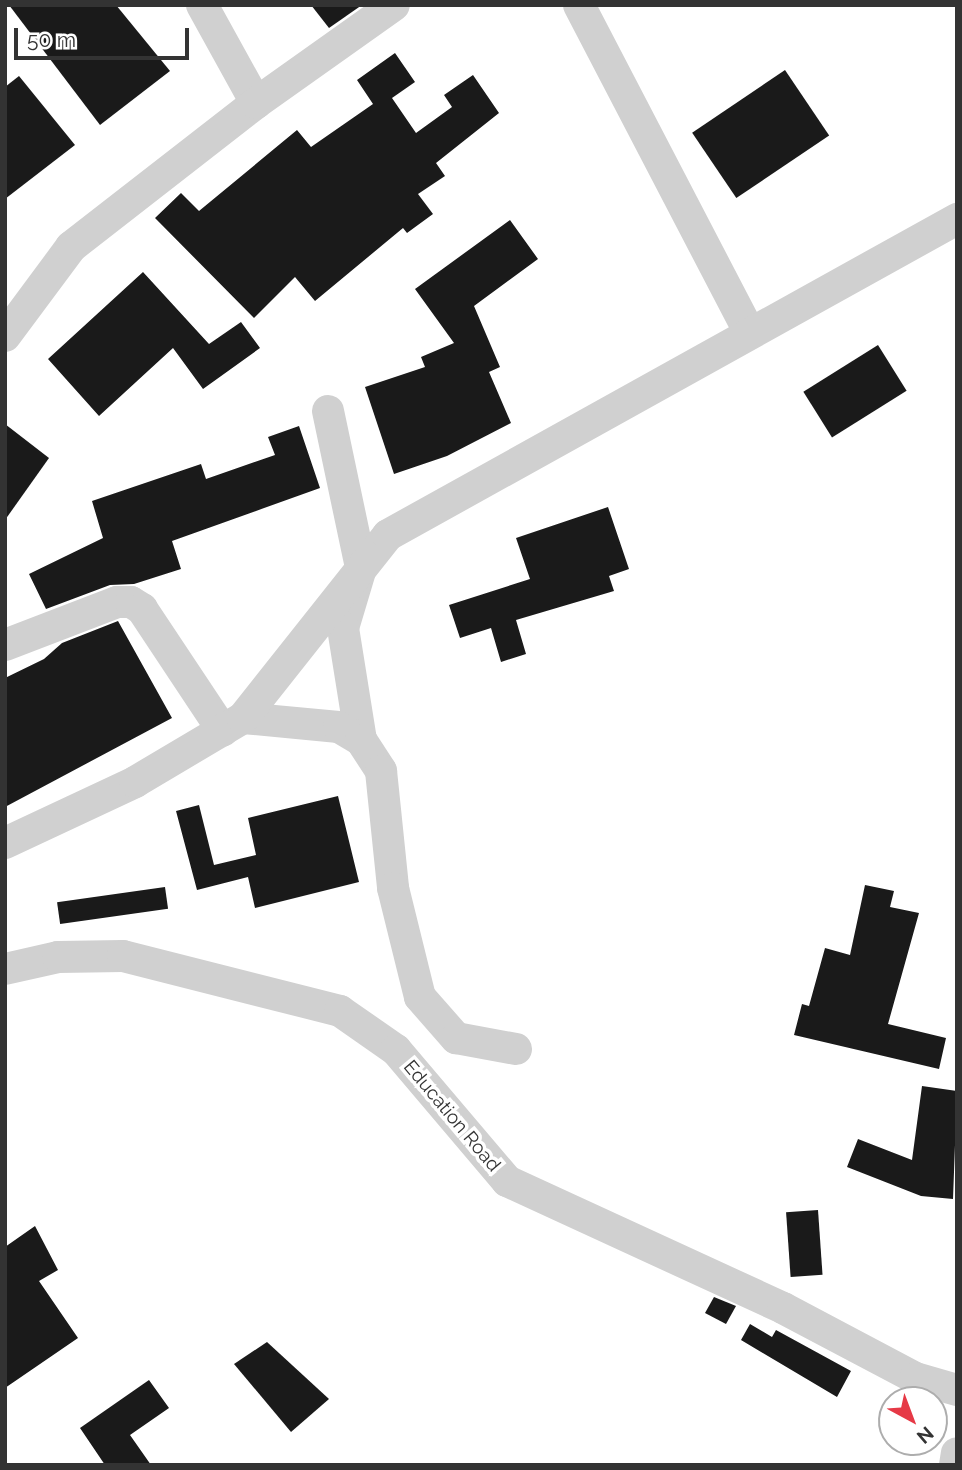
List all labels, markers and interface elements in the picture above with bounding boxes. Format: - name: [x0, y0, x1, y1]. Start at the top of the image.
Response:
- scale bar: [18, 14, 192, 58]
- text: 50 m: [27, 27, 76, 52]
- street label: Education Road: [399, 1056, 505, 1176]
- north arrow: [878, 1386, 948, 1456]
- text: N: [913, 1422, 938, 1448]

